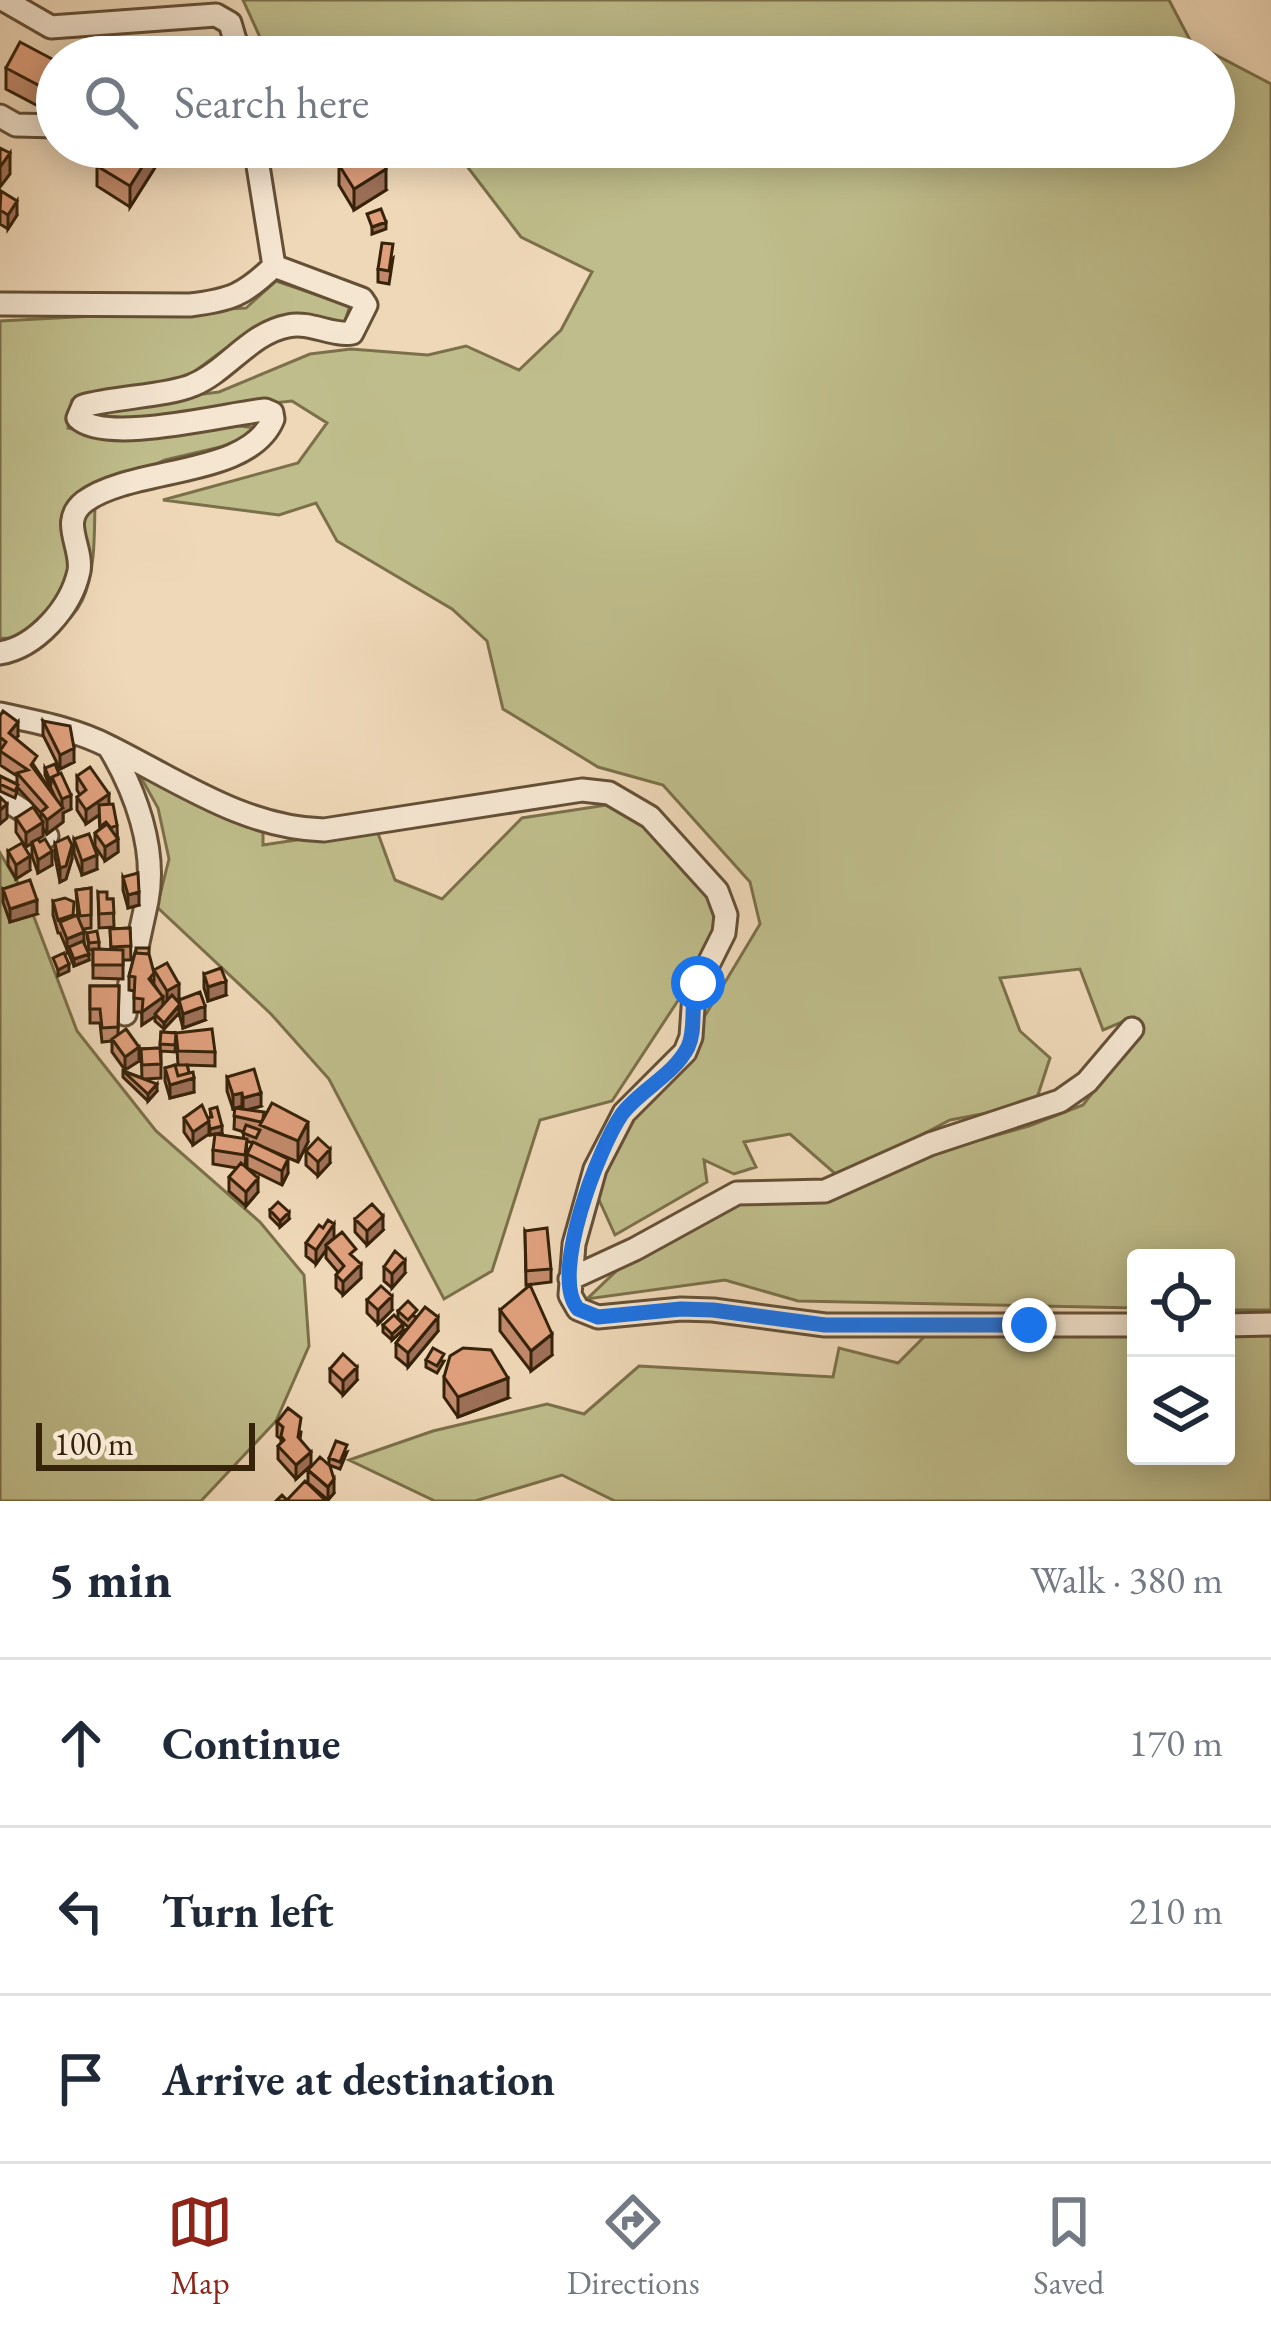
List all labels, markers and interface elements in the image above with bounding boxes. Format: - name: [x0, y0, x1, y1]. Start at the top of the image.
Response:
- search box: [36, 36, 1235, 168]
- icon: search: [78, 69, 144, 135]
- text: Search here: [174, 73, 369, 131]
- route start: [671, 956, 725, 1010]
- map controls: [1127, 1249, 1235, 1465]
- button: locate: [1127, 1249, 1235, 1357]
- route end: [1002, 1298, 1056, 1352]
- button: layers: [1127, 1357, 1235, 1465]
- scale bar: [36, 1417, 255, 1470]
- text: 100 m: [54, 1422, 134, 1465]
- text: 5 min: [48, 1546, 172, 1612]
- text: Walk · 380 m: [1030, 1554, 1223, 1605]
- icon: ahead: [48, 1710, 114, 1776]
- text: Continue: [162, 1714, 340, 1772]
- text: 170 m: [1129, 1717, 1223, 1768]
- icon: left: [48, 1878, 114, 1944]
- text: Turn left: [162, 1882, 334, 1940]
- text: 210 m: [1129, 1885, 1223, 1936]
- icon: arrive: [48, 2046, 114, 2112]
- text: Arrive at destination: [162, 2050, 555, 2108]
- tab: Map: [167, 2189, 233, 2304]
- tab: Directions: [567, 2189, 700, 2304]
- tab: Saved: [1033, 2189, 1104, 2304]

